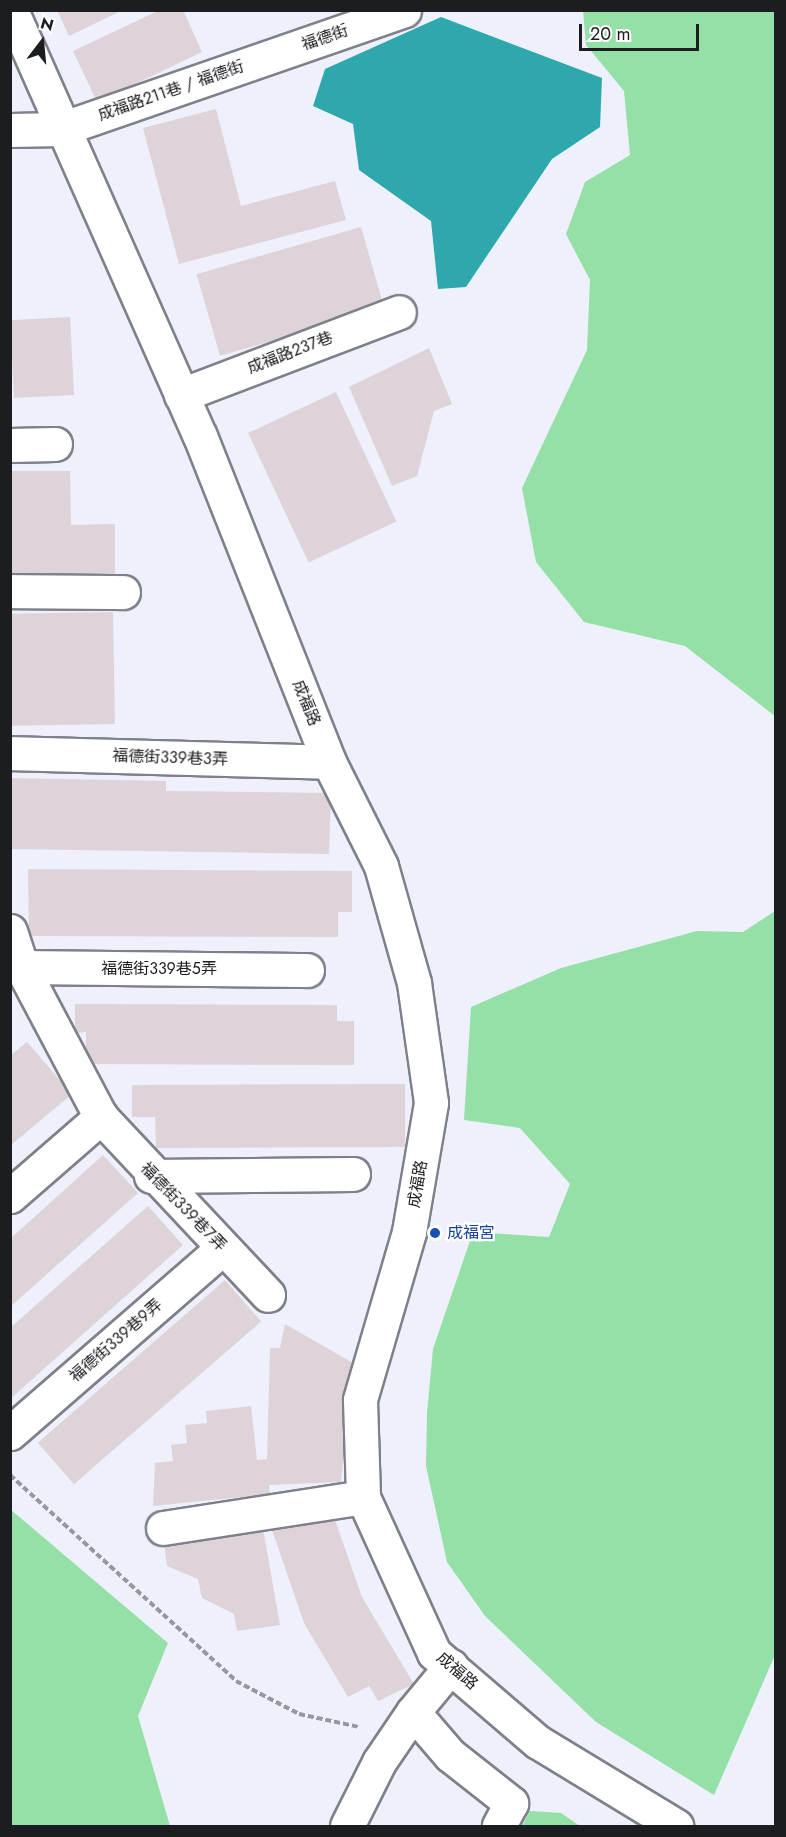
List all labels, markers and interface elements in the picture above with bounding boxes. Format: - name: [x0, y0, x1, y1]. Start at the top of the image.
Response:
- text: N: [38, 11, 56, 37]
- north arrow: [12, 12, 72, 72]
- scale bar: [582, 12, 702, 50]
- street label: 福德街: [299, 21, 351, 55]
- text: 20 m: [590, 21, 630, 47]
- street label: 成福路211巷 / 福德街: [95, 57, 247, 125]
- street label: 成福路237巷: [245, 328, 335, 378]
- street label: 成福路: [288, 677, 324, 729]
- street label: 福德街339巷3弄: [112, 746, 228, 770]
- street label: 福德街339巷5弄: [101, 959, 217, 979]
- street label: 福德街339巷7弄: [136, 1159, 230, 1255]
- street label: 成福路: [404, 1159, 432, 1209]
- place label: 成福宮: [447, 1223, 495, 1243]
- marker: 成福宮: [428, 1226, 442, 1240]
- street label: 福德街339巷9弄: [66, 1296, 166, 1386]
- street label: 成福路: [433, 1648, 481, 1694]

